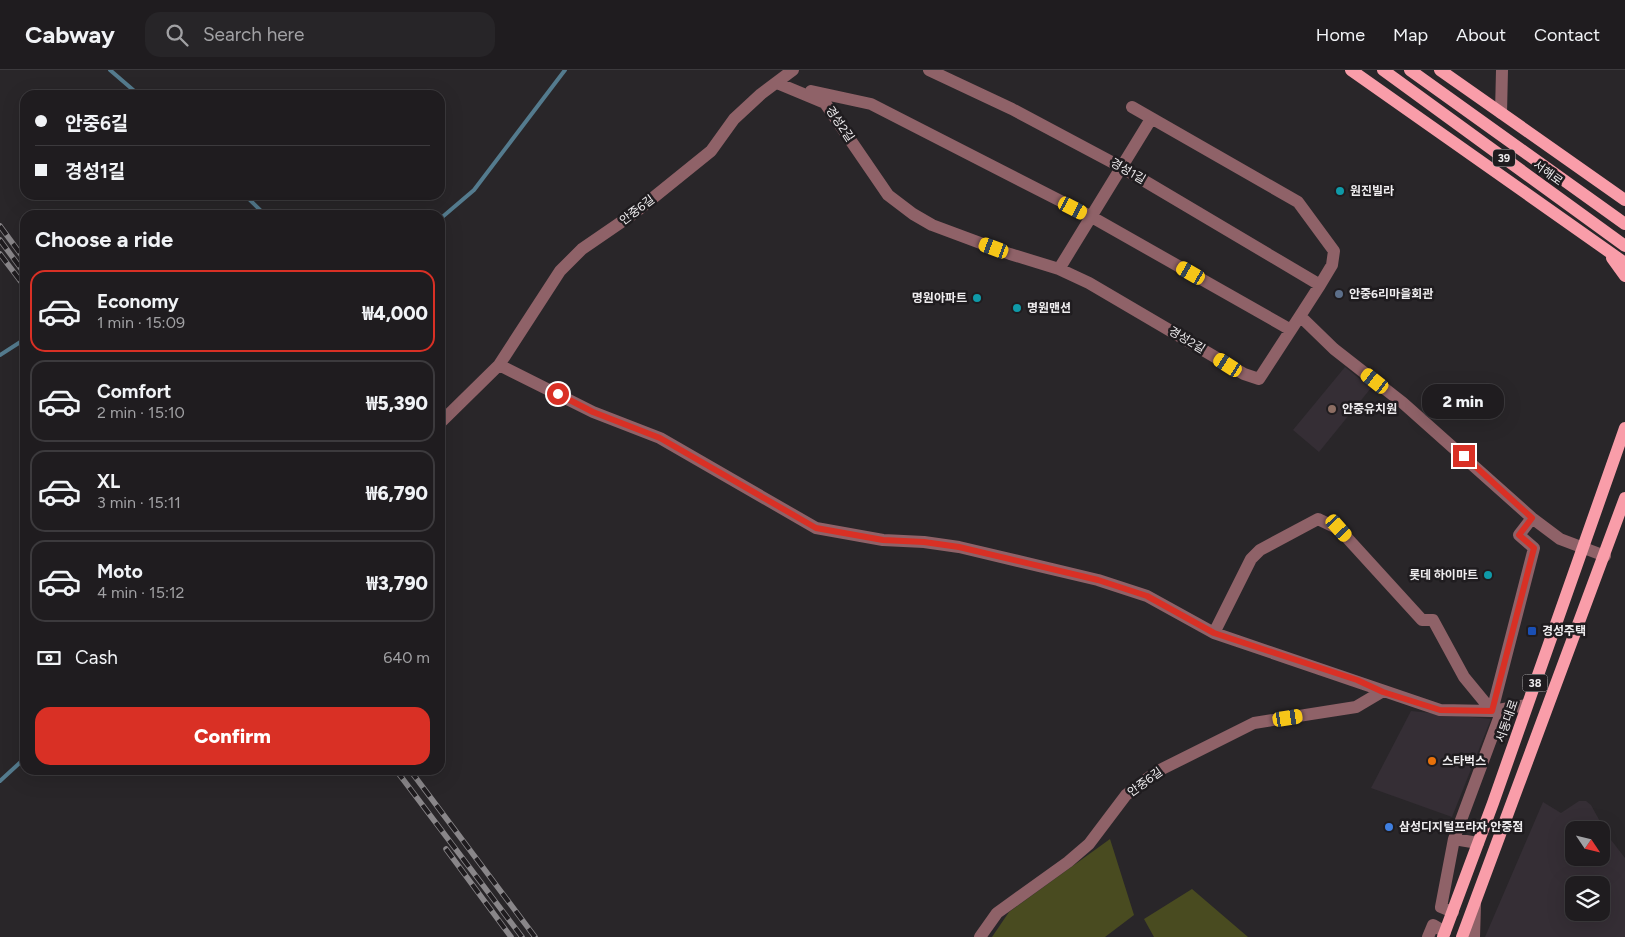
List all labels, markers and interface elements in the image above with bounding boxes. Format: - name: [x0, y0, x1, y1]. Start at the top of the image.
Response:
- search box: [145, 12, 495, 57]
- text: Cabway: [25, 20, 115, 49]
- icon: search: [163, 21, 191, 49]
- text: Search here: [203, 23, 304, 46]
- text: Home: [1316, 24, 1365, 46]
- text: Map: [1393, 24, 1428, 46]
- text: About: [1456, 24, 1506, 46]
- text: Contact: [1534, 24, 1600, 46]
- street label: 경성2길: [823, 104, 857, 144]
- text: 안중6길: [65, 112, 128, 135]
- road number: 39: [1493, 150, 1515, 166]
- street label: 경성1길: [1108, 155, 1148, 187]
- street label: 서해로: [1530, 158, 1566, 188]
- text: 경성1길: [65, 160, 125, 183]
- place label: 원진빌라: [1350, 184, 1394, 198]
- marker: 원진빌라: [1334, 185, 1346, 197]
- street label: 안중6길: [617, 192, 657, 228]
- car: [1056, 195, 1089, 221]
- text: Choose a ride: [35, 226, 173, 253]
- car: [977, 236, 1010, 260]
- car: [1174, 259, 1207, 287]
- place label: 안중6리마을회관: [1349, 287, 1433, 301]
- marker: 안중6리마을회관: [1333, 288, 1345, 300]
- icon: car: [37, 289, 82, 334]
- text: Economy: [97, 290, 179, 313]
- place label: 명원아파트: [912, 291, 967, 305]
- marker: 명원아파트: [971, 292, 983, 304]
- place label: 명원맨션: [1027, 301, 1071, 315]
- text: ₩4,000: [362, 302, 428, 325]
- marker: 명원맨션: [1011, 302, 1023, 314]
- text: 1 min · 15:09: [97, 313, 185, 332]
- street label: 경성2길: [1166, 324, 1208, 356]
- car: [1211, 351, 1244, 379]
- car: [1358, 366, 1391, 396]
- icon: car: [37, 379, 82, 424]
- text: Comfort: [97, 380, 172, 403]
- route start: [547, 383, 569, 405]
- callout: 2 min: [1423, 384, 1505, 418]
- text: ₩5,390: [366, 392, 428, 415]
- text: 2 min: [1443, 392, 1483, 411]
- place label: 안중유치원: [1342, 402, 1397, 416]
- text: 2 min · 15:10: [97, 403, 185, 422]
- marker: 안중유치원: [1326, 403, 1338, 415]
- route end: [1453, 445, 1475, 467]
- icon: car: [37, 469, 82, 514]
- text: XL: [97, 470, 120, 493]
- text: ₩6,790: [366, 482, 428, 505]
- text: 3 min · 15:11: [97, 493, 181, 512]
- car: [1323, 512, 1354, 544]
- icon: car: [37, 559, 82, 604]
- text: Moto: [97, 560, 143, 583]
- place label: 롯데 하이마트: [1409, 568, 1478, 582]
- marker: 롯데 하이마트: [1482, 569, 1494, 581]
- text: ₩3,790: [367, 572, 428, 595]
- text: 4 min · 15:12: [97, 583, 185, 602]
- place label: 경성주택: [1542, 624, 1586, 638]
- marker: 경성주택: [1526, 625, 1538, 637]
- icon: cash: [35, 644, 63, 672]
- text: Cash: [75, 646, 118, 669]
- text: 640 m: [383, 648, 430, 667]
- road number: 38: [1522, 674, 1548, 692]
- street label: 서동대로: [1493, 698, 1521, 744]
- button: Confirm: [35, 707, 430, 765]
- car: [1272, 708, 1303, 728]
- place label: 스타벅스: [1442, 754, 1486, 768]
- marker: 스타벅스: [1426, 755, 1438, 767]
- street label: 안중6길: [1125, 765, 1165, 799]
- place label: 삼성디지털프라자 안중점: [1399, 820, 1523, 834]
- marker: 삼성디지털프라자 안중점: [1383, 821, 1395, 833]
- north arrow: [1565, 821, 1610, 866]
- map controls: [1565, 821, 1610, 921]
- button: layers: [1565, 876, 1610, 921]

